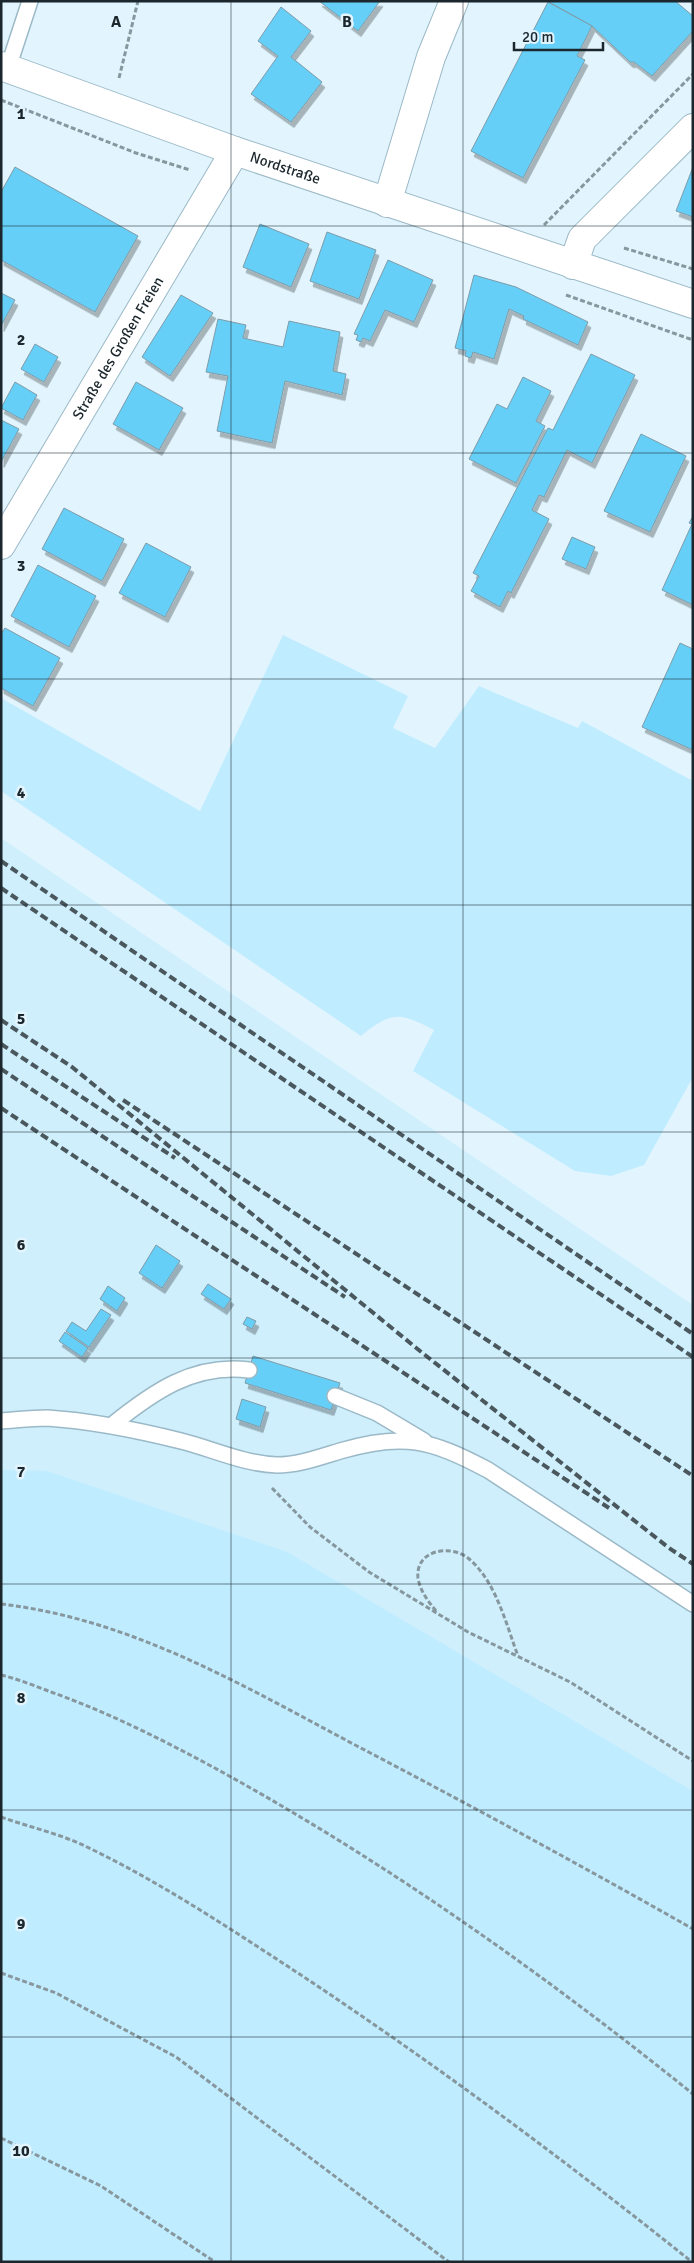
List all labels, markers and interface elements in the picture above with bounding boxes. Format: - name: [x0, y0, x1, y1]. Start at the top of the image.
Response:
- text: A: [111, 12, 122, 32]
- text: B: [342, 12, 352, 32]
- scale bar: [514, 20, 603, 52]
- text: 20 m: [522, 28, 553, 46]
- text: 1: [17, 104, 26, 124]
- street label: Nordstraße: [248, 148, 323, 188]
- street label: Straße des Großen Freien: [69, 273, 167, 423]
- text: 2: [17, 330, 25, 350]
- text: 3: [17, 556, 25, 576]
- text: 4: [17, 783, 26, 803]
- text: 5: [17, 1009, 25, 1029]
- text: 6: [17, 1235, 26, 1255]
- text: 7: [17, 1462, 26, 1482]
- text: 8: [17, 1688, 26, 1708]
- text: 9: [17, 1914, 26, 1934]
- text: 10: [12, 2141, 30, 2161]

